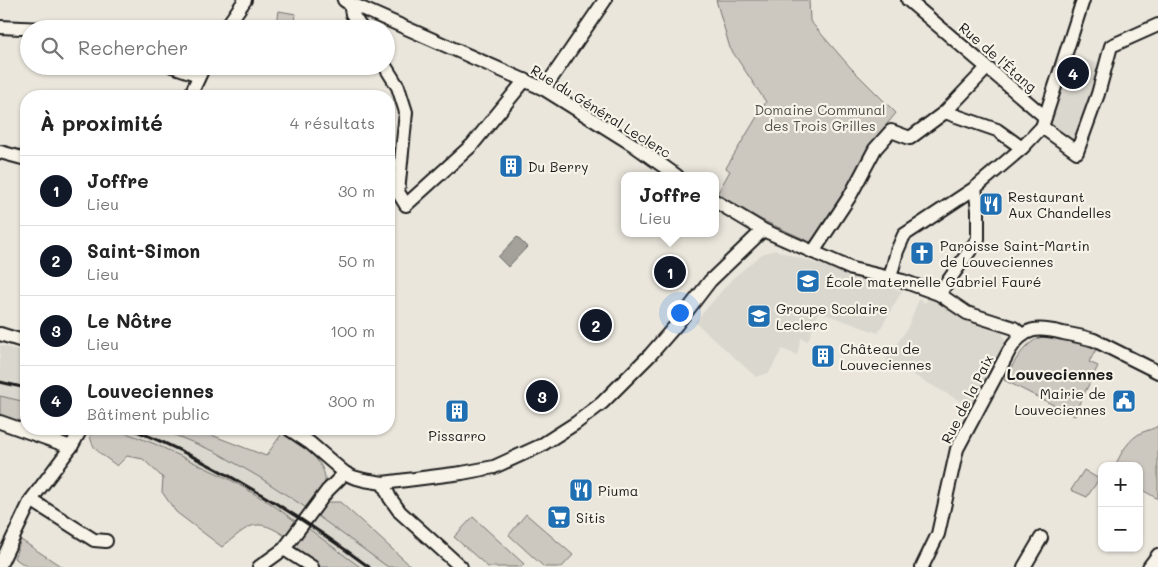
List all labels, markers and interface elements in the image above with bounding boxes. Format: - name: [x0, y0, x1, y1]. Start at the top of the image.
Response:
- street label: Rue de l'Étang: [955, 18, 1041, 96]
- search box: [20, 20, 395, 75]
- icon: search: [38, 34, 66, 62]
- text: Rechercher: [78, 35, 188, 60]
- pin: 4: [1057, 54, 1089, 92]
- street label: Rue du Général Leclerc: [527, 60, 675, 162]
- park label: Domaine Communal des Trois Grilles: [754, 100, 886, 135]
- text: À proximité: [40, 109, 163, 136]
- text: 4 résultats: [290, 112, 375, 133]
- building icon: Du Berry: [498, 153, 524, 179]
- place label: Du Berry: [528, 157, 588, 176]
- text: Joffre: [87, 168, 149, 193]
- popup: [621, 172, 719, 237]
- text: 1: [52, 180, 60, 201]
- text: 30 m: [338, 180, 375, 201]
- text: Joffre: [639, 182, 701, 207]
- place label: Restaurant Aux Chandelles: [1008, 187, 1111, 222]
- restaurant icon: Restaurant Aux Chandelles: [978, 191, 1004, 217]
- text: Lieu: [87, 193, 119, 214]
- text: Lieu: [639, 207, 671, 228]
- place label: Paroisse Saint-Martin de Louveciennes: [940, 236, 1089, 271]
- text: Saint-Simon: [87, 238, 200, 263]
- church icon: Paroisse Saint-Martin de Louveciennes: [909, 240, 935, 266]
- text: 2: [52, 250, 60, 271]
- text: 50 m: [338, 250, 375, 271]
- pin: 1: [654, 253, 686, 291]
- text: Lieu: [87, 263, 119, 284]
- school or university icon: École maternelle Gabriel Fauré: [795, 268, 821, 294]
- place label: École maternelle Gabriel Fauré: [826, 272, 1041, 291]
- place label: Groupe Scolaire Leclerc: [776, 299, 888, 334]
- your location: [667, 300, 693, 326]
- school or university icon: Groupe Scolaire Leclerc: [746, 303, 772, 329]
- pin: 2: [580, 306, 612, 344]
- text: Le Nôtre: [87, 308, 172, 333]
- text: 3: [51, 320, 61, 341]
- text: 100 m: [330, 320, 375, 341]
- text: Lieu: [87, 333, 119, 354]
- place label: Château de Louveciennes: [840, 339, 932, 374]
- building icon: Château de Louveciennes: [810, 343, 836, 369]
- street label: Rue de la Paix: [936, 351, 998, 447]
- district label: Louveciennes: [1007, 363, 1113, 384]
- pin: 3: [526, 377, 558, 415]
- text: Louveciennes: [87, 378, 214, 403]
- place label: Mairie de Louveciennes: [1014, 384, 1106, 419]
- public building icon: Mairie de Louveciennes: [1111, 388, 1137, 414]
- text: 4: [51, 390, 61, 411]
- text: 300 m: [328, 390, 375, 411]
- building icon: Pissarro: [444, 398, 470, 424]
- text: Bâtiment public: [87, 403, 210, 424]
- place label: Pissarro: [428, 426, 486, 445]
- map controls: [1098, 462, 1143, 552]
- button: +: [1098, 462, 1143, 507]
- restaurant icon: Piuma: [568, 477, 594, 503]
- place label: Piuma: [598, 481, 638, 500]
- supermarket icon: Sitis: [546, 504, 572, 530]
- button: −: [1098, 507, 1143, 552]
- place label: Sitis: [576, 508, 605, 527]

